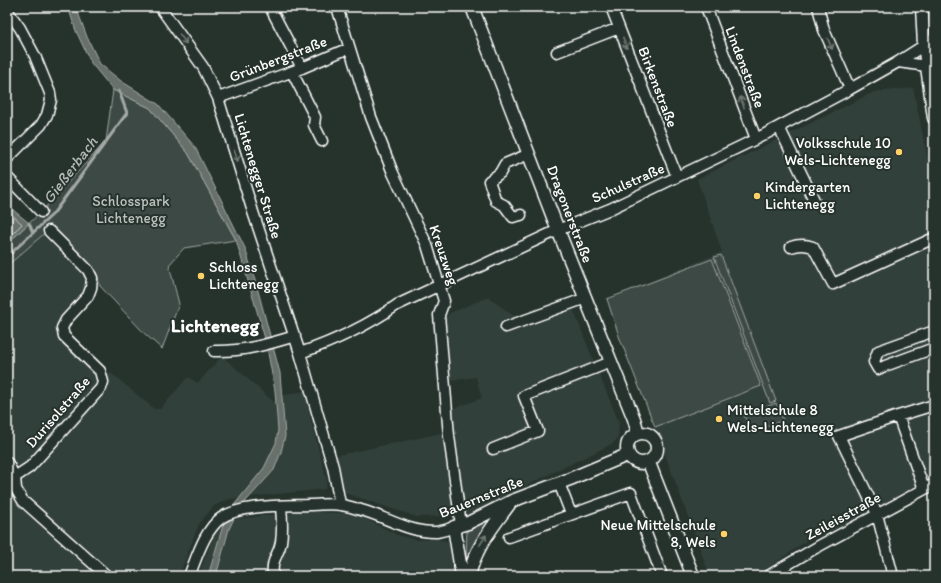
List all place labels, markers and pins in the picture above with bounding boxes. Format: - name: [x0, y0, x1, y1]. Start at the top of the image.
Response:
- place label: Volksschule 10 Wels-Lichtenegg: [784, 134, 891, 169]
- marker: Volksschule 10 Wels-Lichtenegg: [894, 147, 904, 157]
- place label: Kindergarten Lichtenegg: [765, 178, 851, 213]
- marker: Kindergarten Lichtenegg: [752, 191, 762, 201]
- place label: Schloss Lichtenegg: [209, 258, 279, 293]
- marker: Schloss Lichtenegg: [196, 271, 206, 281]
- place label: Mittelschule 8 Wels-Lichtenegg: [727, 401, 834, 436]
- marker: Mittelschule 8 Wels-Lichtenegg: [714, 414, 724, 424]
- place label: Neue Mittelschule 8, Wels: [600, 516, 716, 551]
- marker: Neue Mittelschule 8, Wels: [719, 529, 729, 539]

